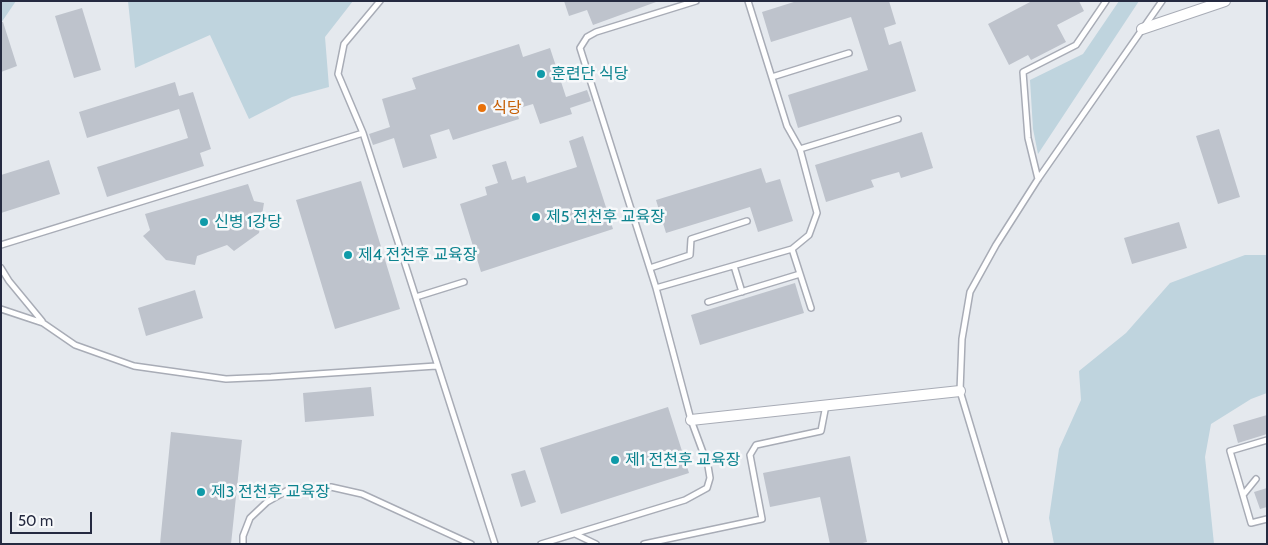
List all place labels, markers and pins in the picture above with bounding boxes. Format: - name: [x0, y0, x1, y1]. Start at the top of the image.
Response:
- place label: 훈련단 식당: [551, 64, 628, 84]
- marker: 훈련단 식당: [535, 68, 547, 80]
- place label: 식당: [492, 98, 521, 118]
- marker: 식당: [476, 102, 488, 114]
- place label: 제5 전천후 교육장: [546, 207, 665, 227]
- marker: 제5 전천후 교육장: [530, 211, 542, 223]
- place label: 신병 1강당: [214, 212, 282, 232]
- marker: 신병 1강당: [198, 216, 210, 228]
- place label: 제4 전천후 교육장: [358, 245, 477, 265]
- marker: 제4 전천후 교육장: [342, 249, 354, 261]
- place label: 제1 전천후 교육장: [625, 450, 740, 470]
- marker: 제1 전천후 교육장: [609, 454, 621, 466]
- place label: 제3 전천후 교육장: [211, 482, 330, 502]
- marker: 제3 전천후 교육장: [195, 486, 207, 498]

